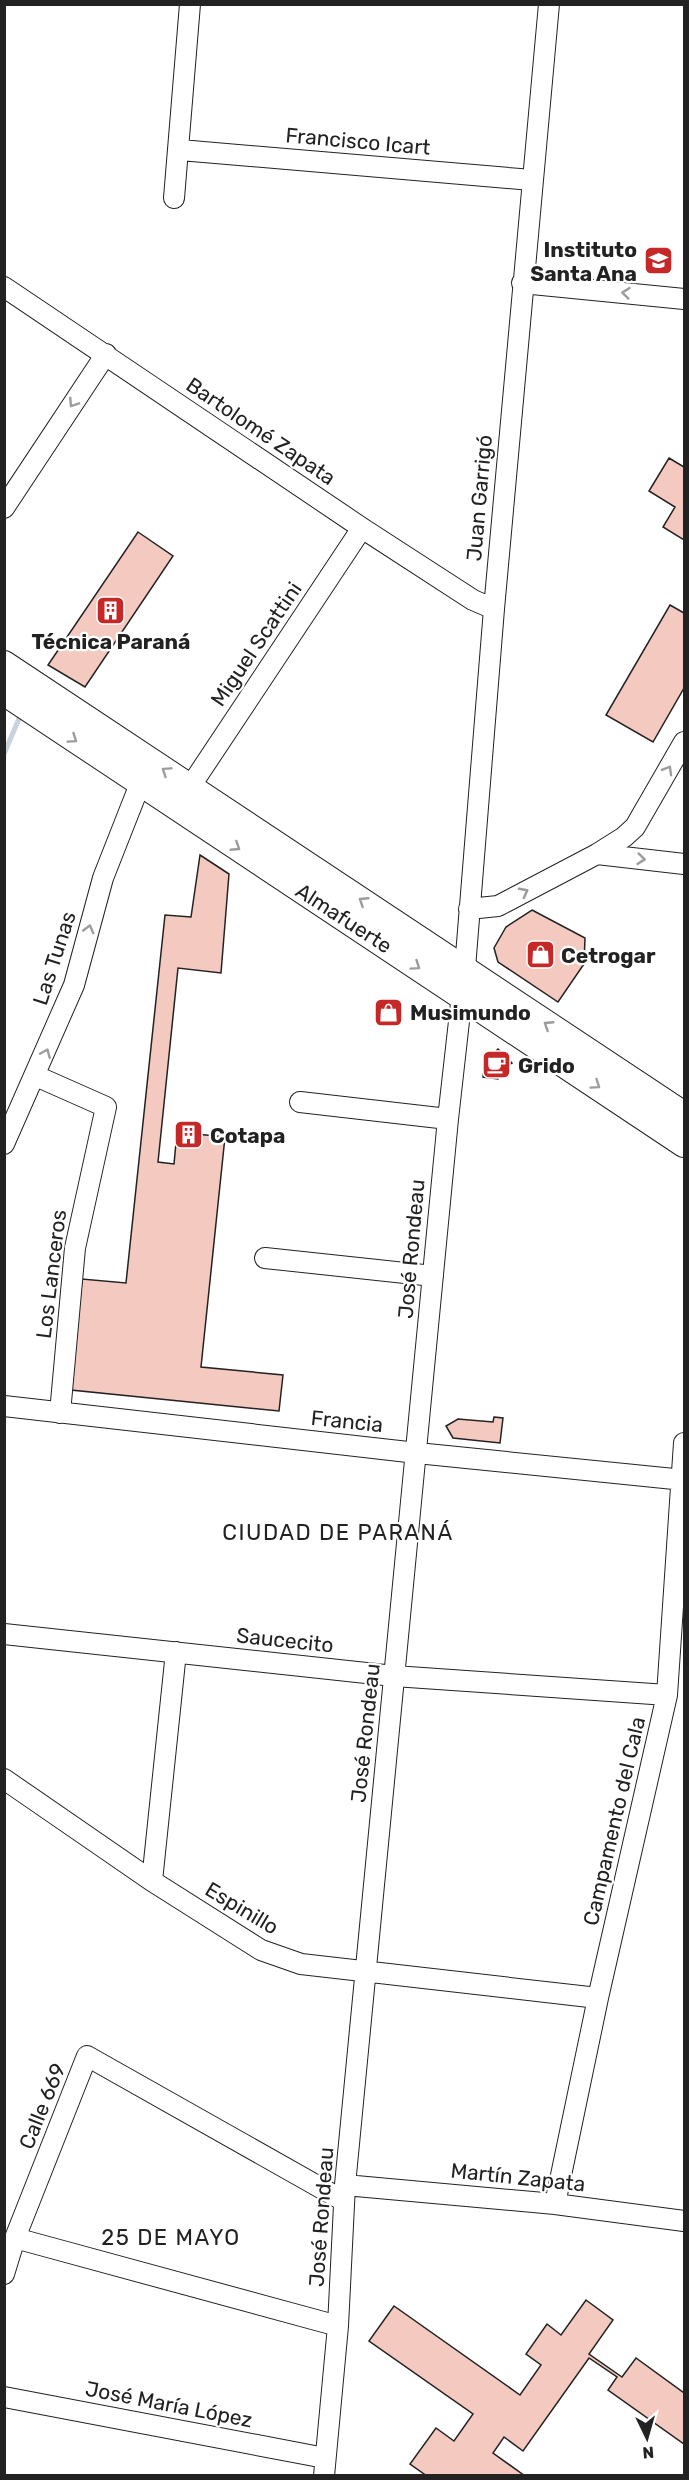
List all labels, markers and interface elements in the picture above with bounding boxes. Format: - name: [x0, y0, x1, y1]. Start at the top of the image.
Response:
- street label: Francisco Icart: [284, 122, 432, 160]
- place label: Instituto Santa Ana: [530, 237, 637, 286]
- school or university icon: Instituto Santa Ana: [642, 245, 674, 277]
- one-way arrow: [622, 287, 631, 300]
- street label: Bartolomé Zapata: [182, 372, 340, 490]
- one-way arrow: [70, 397, 81, 408]
- street label: Juan Garrigó: [461, 434, 497, 562]
- street label: Miguel Scattini: [205, 577, 307, 711]
- building icon: Técnica Paraná: [95, 594, 127, 626]
- place label: Técnica Paraná: [32, 629, 190, 654]
- one-way arrow: [66, 732, 77, 743]
- one-way arrow: [661, 766, 673, 776]
- one-way arrow: [161, 767, 172, 778]
- one-way arrow: [230, 839, 240, 851]
- one-way arrow: [636, 852, 645, 865]
- street label: Almafuerte: [291, 878, 397, 958]
- one-way arrow: [518, 888, 528, 899]
- one-way arrow: [359, 898, 370, 909]
- street label: Las Tunas: [27, 908, 81, 1008]
- one-way arrow: [82, 924, 94, 935]
- shop icon: Cetrogar: [524, 939, 556, 971]
- place label: Cetrogar: [561, 943, 656, 968]
- one-way arrow: [410, 958, 420, 970]
- shop icon: Musimundo: [373, 996, 405, 1028]
- place label: Musimundo: [410, 1000, 531, 1025]
- one-way arrow: [544, 1021, 555, 1032]
- one-way arrow: [39, 1048, 51, 1059]
- cafe icon: Grido: [481, 1049, 513, 1081]
- place label: Grido: [518, 1053, 575, 1078]
- one-way arrow: [589, 1078, 600, 1089]
- building icon: Cotapa: [173, 1119, 205, 1151]
- place label: Cotapa: [210, 1123, 285, 1148]
- street label: José Rondeau: [392, 1178, 430, 1320]
- street label: Los Lanceros: [31, 1208, 71, 1340]
- street label: Francia: [310, 1405, 384, 1437]
- district label: CIUDAD DE PARANÁ: [222, 1519, 454, 1546]
- street label: Saucecito: [235, 1622, 335, 1658]
- street label: José Rondeau: [345, 1662, 385, 1804]
- street label: Campamento del Cala: [578, 1714, 650, 1928]
- street label: Espinillo: [201, 1876, 283, 1940]
- street label: Calle 669: [13, 2059, 71, 2153]
- street label: José Rondeau: [304, 2146, 338, 2288]
- street label: Martín Zapata: [449, 2157, 587, 2197]
- district label: 25 DE MAYO: [101, 2224, 241, 2251]
- street label: José María López: [83, 2376, 255, 2432]
- north arrow: [617, 2408, 677, 2468]
- text: N: [642, 2442, 655, 2462]

